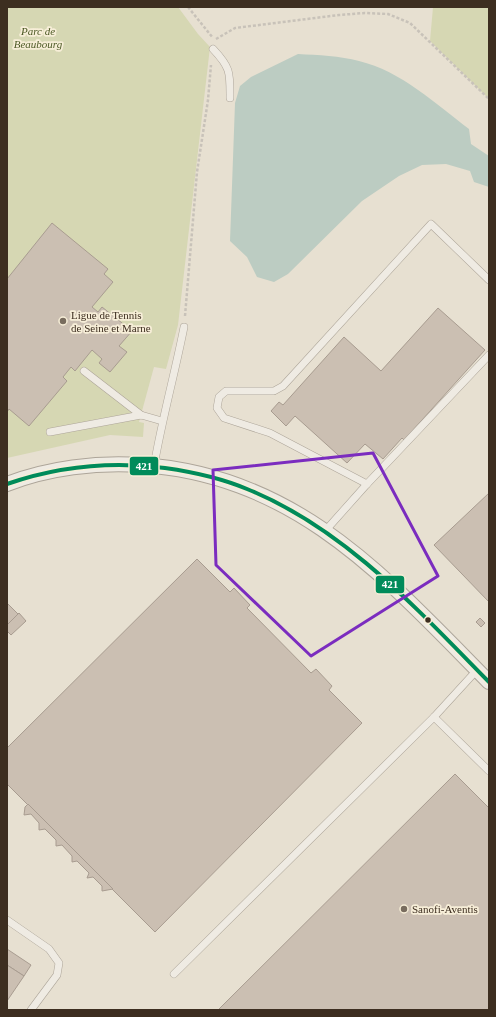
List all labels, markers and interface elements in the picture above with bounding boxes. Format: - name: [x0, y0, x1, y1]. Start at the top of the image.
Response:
- park label: Parc de Beaubourg: [14, 25, 63, 50]
- place label: Ligue de Tennis de Seine et Marne: [71, 309, 151, 334]
- marker: Ligue de Tennis de Seine et Marne: [58, 316, 68, 326]
- line badge: 421: [129, 456, 159, 476]
- text: 421: [136, 460, 152, 472]
- line badge: 421: [375, 575, 405, 594]
- text: 421: [382, 578, 398, 590]
- unlabelled marker: [423, 615, 433, 625]
- place label: Sanofi-Aventis: [412, 903, 478, 915]
- marker: Sanofi-Aventis: [399, 904, 409, 914]

